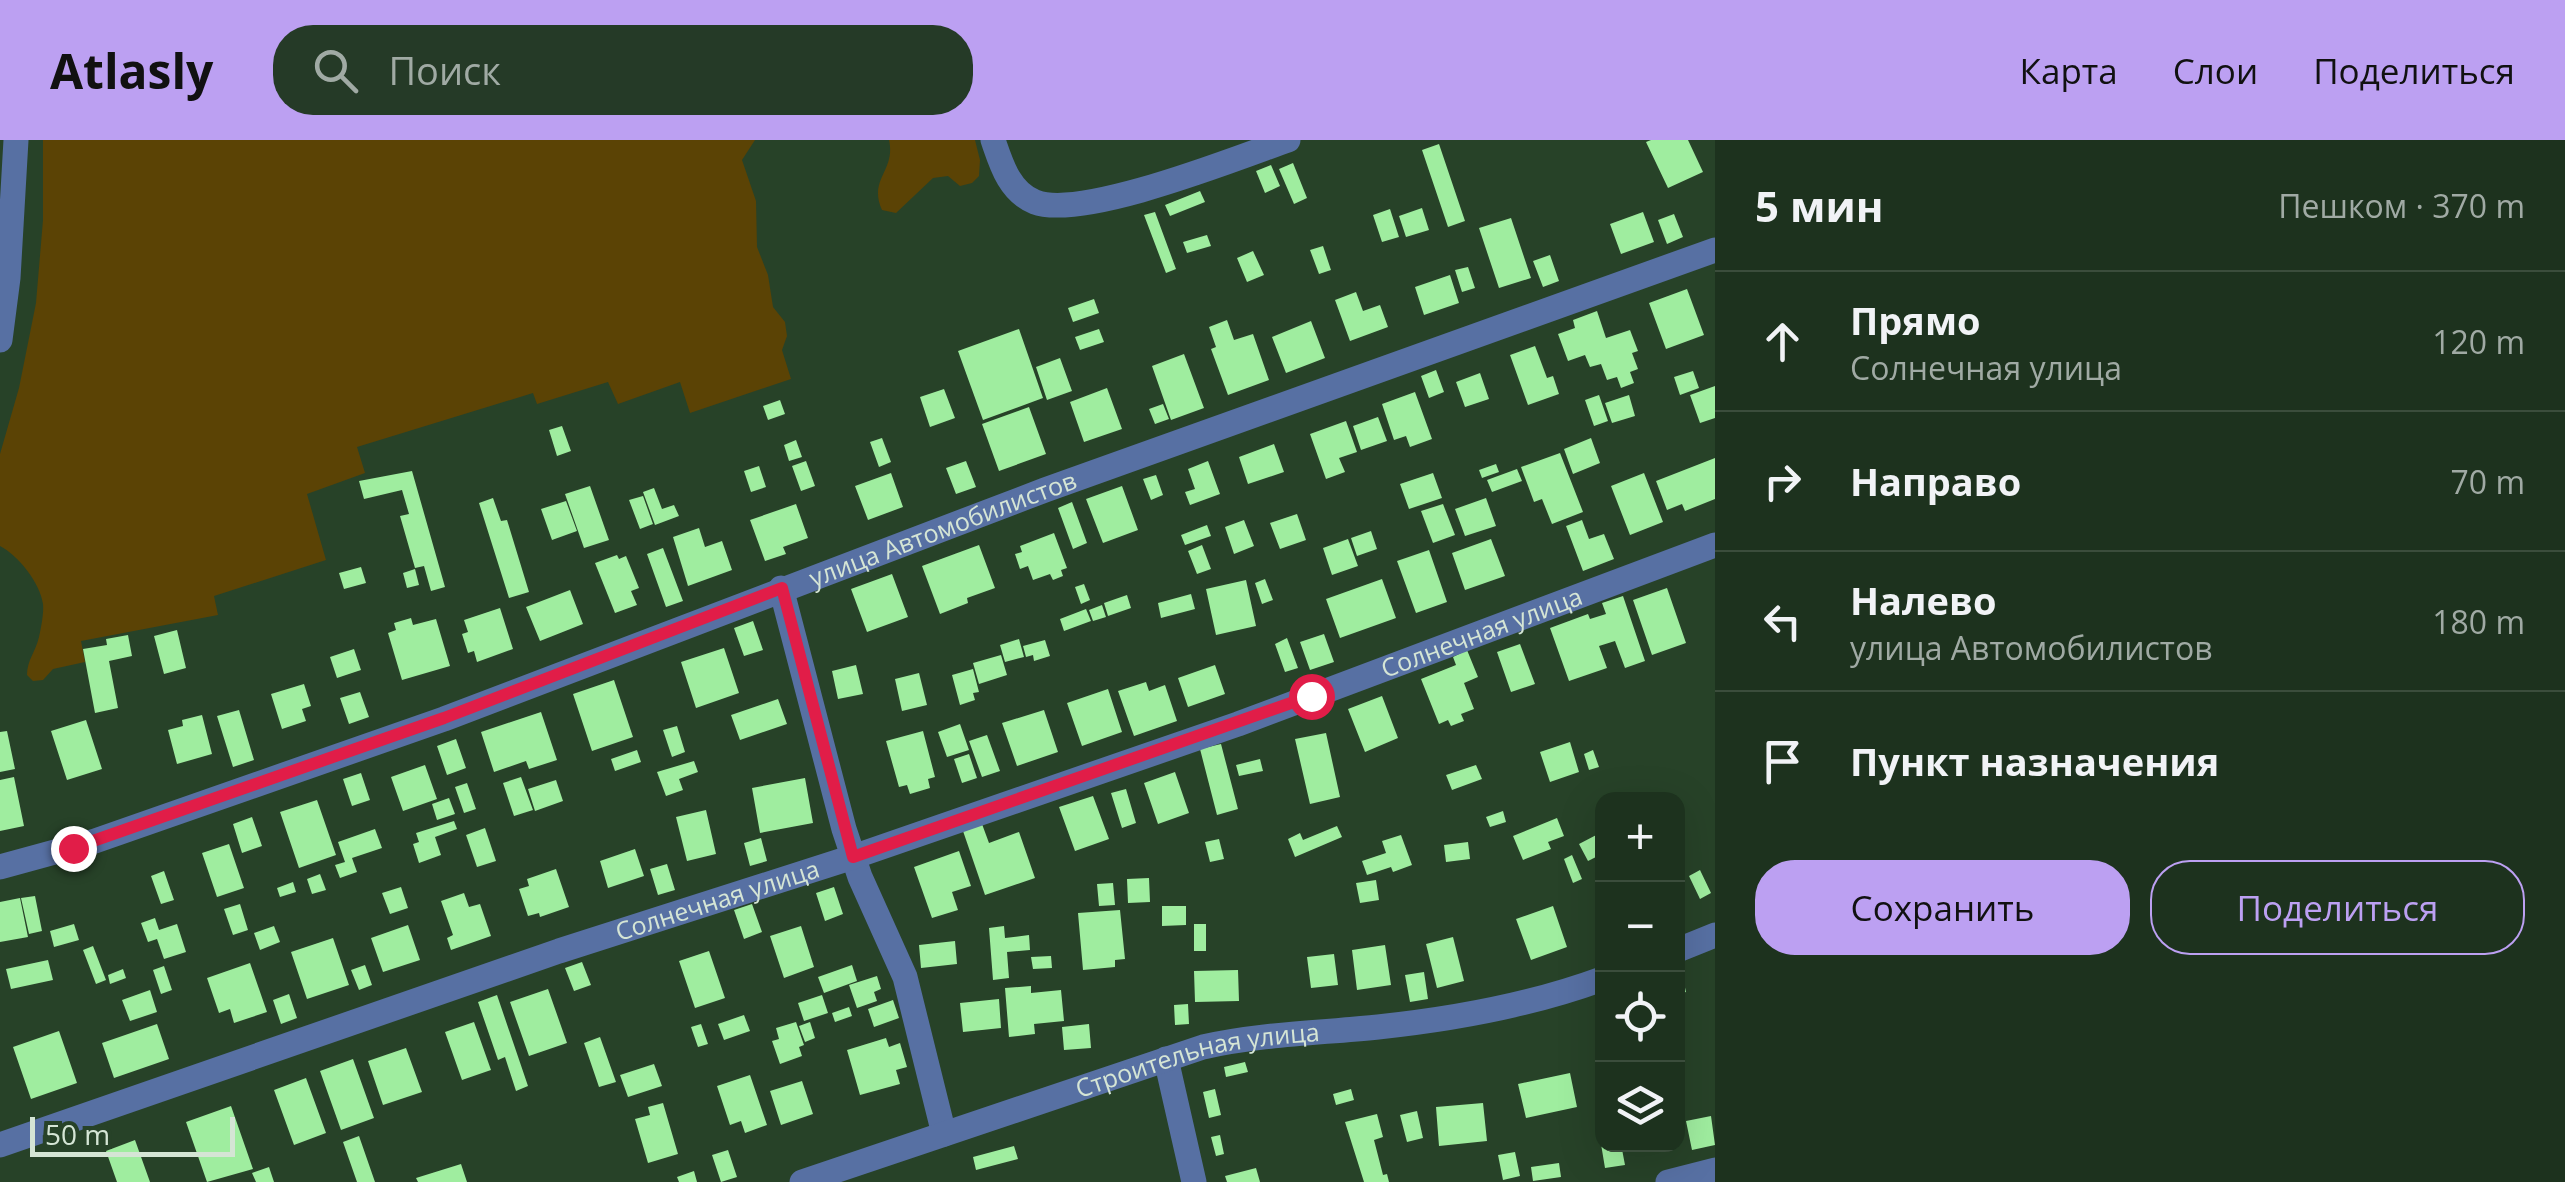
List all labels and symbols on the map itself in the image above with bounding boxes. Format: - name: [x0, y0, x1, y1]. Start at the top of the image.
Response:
- street label: улица Автомобилистов: [804, 462, 1081, 594]
- street label: Солнечная улица: [1376, 578, 1587, 685]
- route start: [1289, 674, 1335, 720]
- route end: [51, 826, 97, 872]
- street label: Солнечная улица: [611, 851, 823, 948]
- street label: Строительная улица: [1071, 1014, 1321, 1105]
- scale bar: [30, 1112, 235, 1156]

